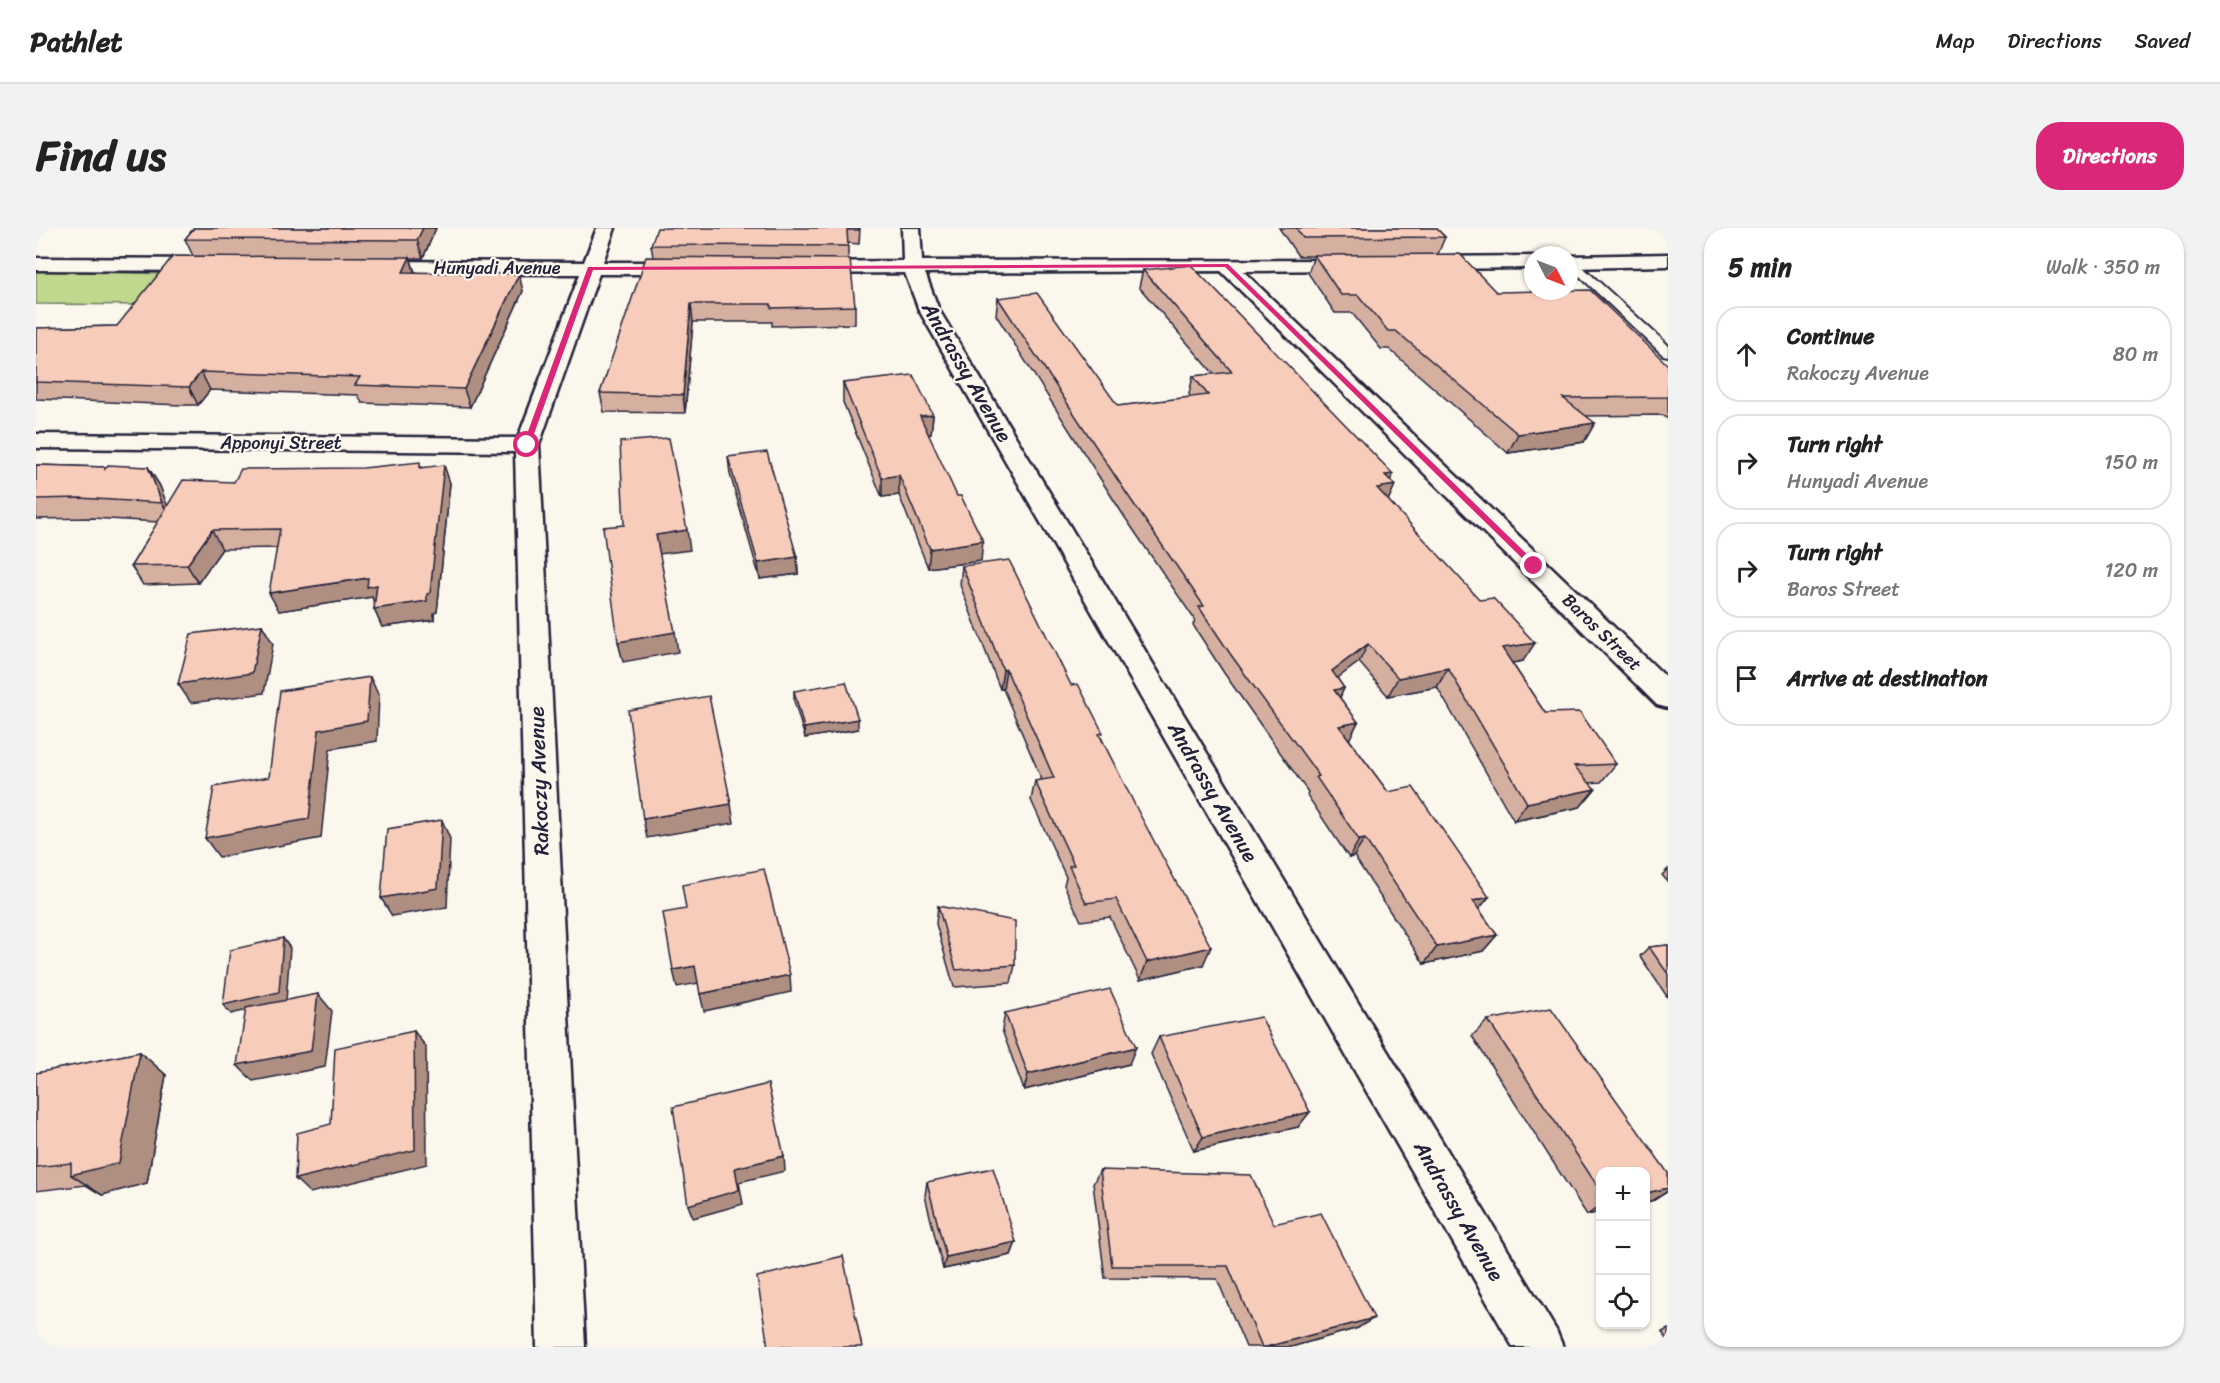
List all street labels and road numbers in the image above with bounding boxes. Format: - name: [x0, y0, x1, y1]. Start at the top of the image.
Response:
- street label: Hunyadi Avenue: [433, 252, 561, 284]
- street label: Andrassy Avenue: [911, 293, 1023, 450]
- street label: Apponyi Street: [219, 427, 342, 459]
- street label: Baros Street: [1554, 585, 1650, 679]
- street label: Rakoczy Avenue: [517, 706, 561, 856]
- street label: Andrassy Avenue: [1157, 713, 1269, 870]
- street label: Andrassy Avenue: [1403, 1132, 1515, 1289]

